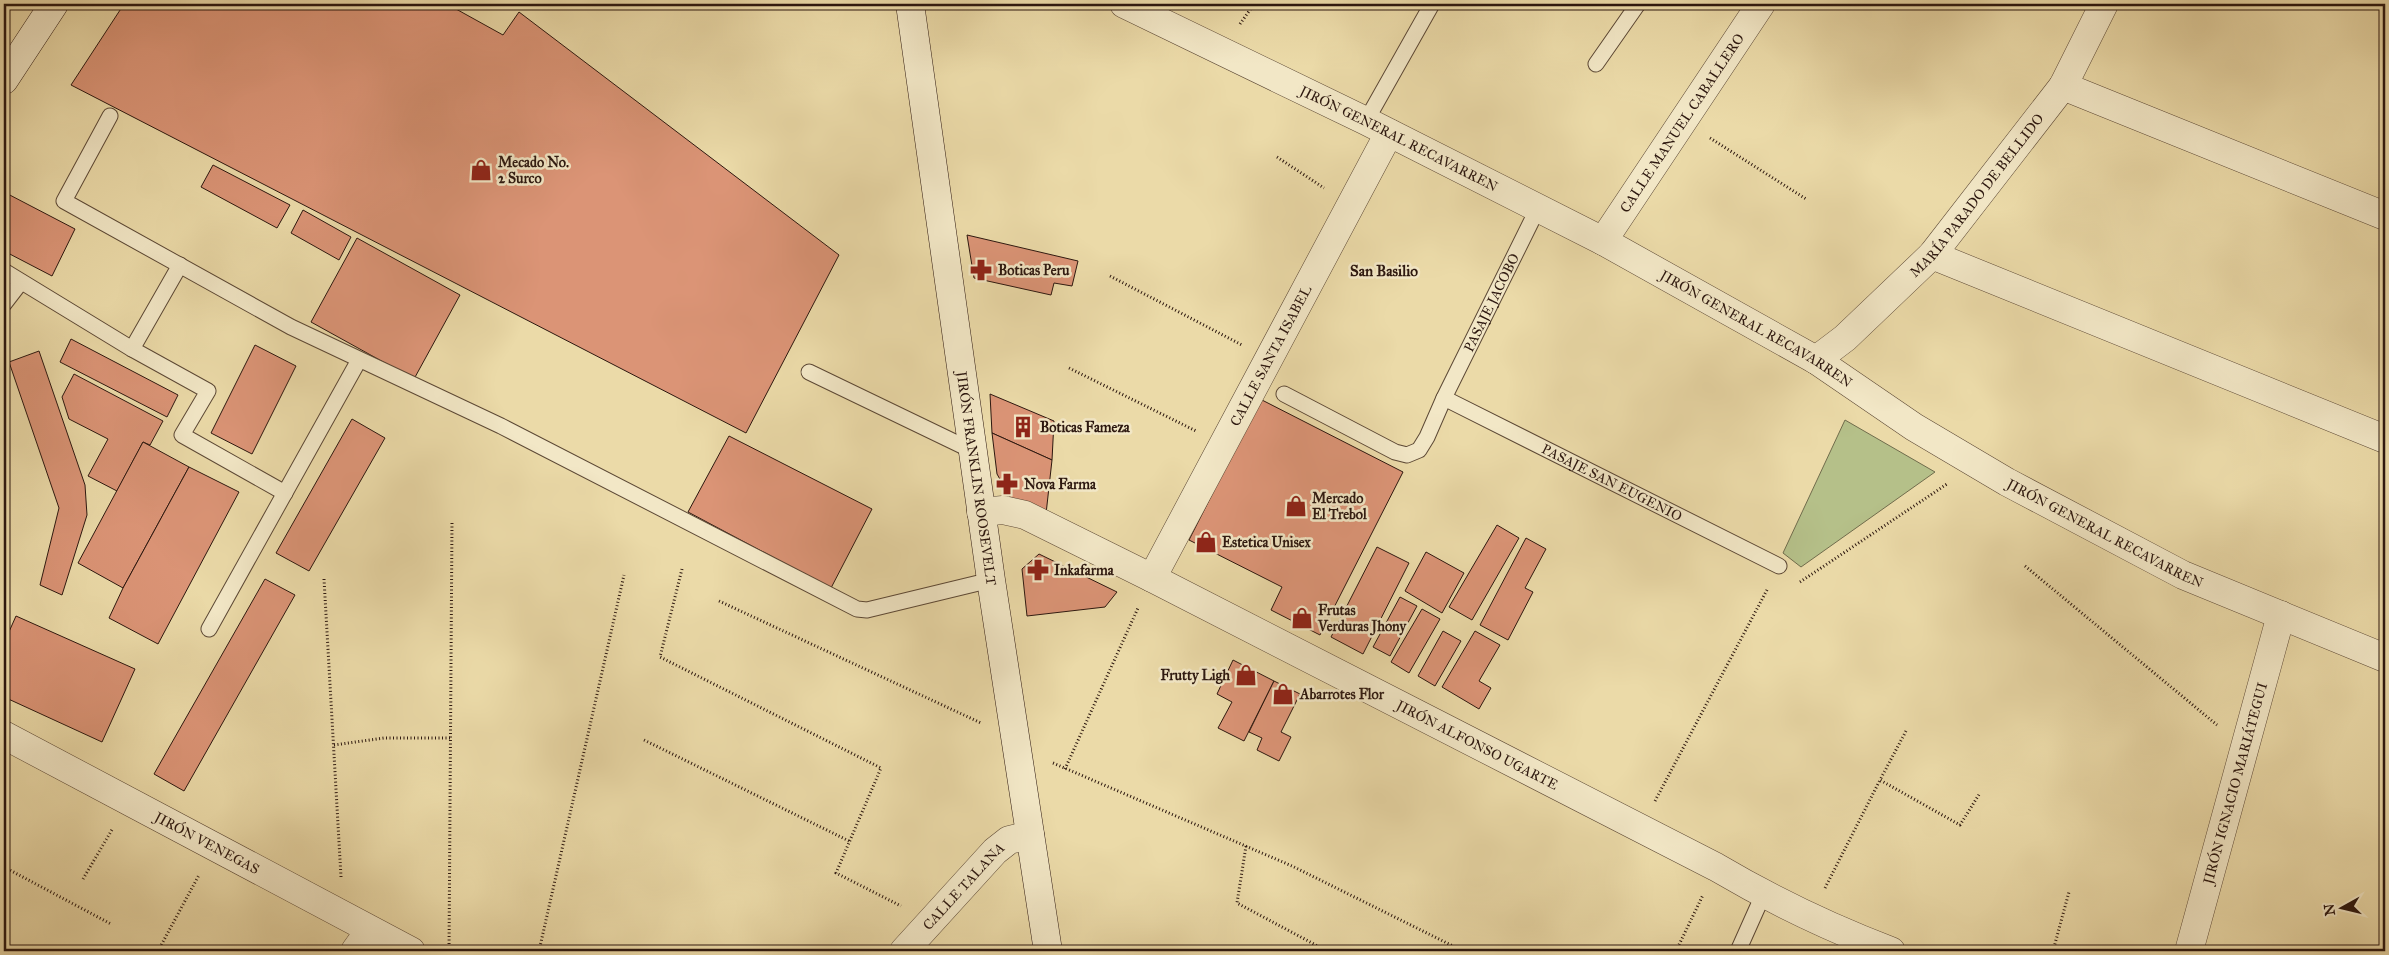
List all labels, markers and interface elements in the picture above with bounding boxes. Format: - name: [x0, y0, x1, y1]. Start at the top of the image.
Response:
- street label: CALLE MANUEL CABALLERO: [1616, 30, 1748, 216]
- street label: JIRÓN GENERAL RECAVARREN: [1295, 81, 1501, 195]
- street label: MARÍA PARADO DE BELLIDO: [1906, 110, 2047, 281]
- place label: Mecado No. 2 Surco: [498, 154, 569, 187]
- shop icon: Mecado No. 2 Surco: [468, 157, 494, 183]
- street label: PASAJE JACOBO: [1460, 251, 1523, 355]
- pharmacy icon: Boticas Peru: [968, 257, 994, 283]
- place label: Boticas Peru: [998, 262, 1070, 279]
- district label: San Basilio: [1350, 262, 1418, 280]
- street label: JIRÓN GENERAL RECAVARREN: [1655, 266, 1855, 391]
- street label: CALLE SANTA ISABEL: [1227, 282, 1316, 429]
- street label: JIRÓN FRANKLIN ROOSEVELT: [951, 368, 1000, 587]
- building icon: Boticas Fameza: [1010, 414, 1036, 440]
- place label: Boticas Fameza: [1040, 419, 1131, 436]
- street label: PASAJE SAN EUGENIO: [1539, 440, 1685, 525]
- pharmacy icon: Nova Farma: [994, 471, 1020, 497]
- street label: JIRÓN GENERAL RECAVARREN: [2002, 475, 2206, 591]
- place label: Nova Farma: [1024, 476, 1097, 493]
- place label: Mercado El Trebol: [1312, 490, 1368, 523]
- shop icon: Mercado El Trebol: [1283, 493, 1309, 519]
- shop icon: Estetica Unisex: [1193, 529, 1219, 555]
- place label: Estetica Unisex: [1222, 534, 1312, 551]
- pharmacy icon: Inkafarma: [1025, 557, 1051, 583]
- place label: Inkafarma: [1054, 562, 1115, 579]
- place label: Frutas Verduras Jhony: [1317, 602, 1407, 636]
- shop icon: Frutas Verduras Jhony: [1289, 605, 1315, 631]
- shop icon: Frutty Ligh: [1233, 662, 1259, 688]
- place label: Frutty Ligh: [1160, 667, 1230, 685]
- shop icon: Abarrotes Flor: [1270, 681, 1296, 707]
- street label: JIRÓN IGNACIO MARIÁTEGUI: [2199, 681, 2271, 888]
- place label: Abarrotes Flor: [1299, 686, 1385, 703]
- street label: JIRÓN ALFONSO UGARTE: [1391, 696, 1561, 794]
- street label: JIRÓN VENEGAS: [149, 808, 262, 878]
- street label: CALLE TALANA: [919, 839, 1008, 934]
- north arrow: [2316, 882, 2366, 932]
- text: N: [2320, 903, 2339, 917]

